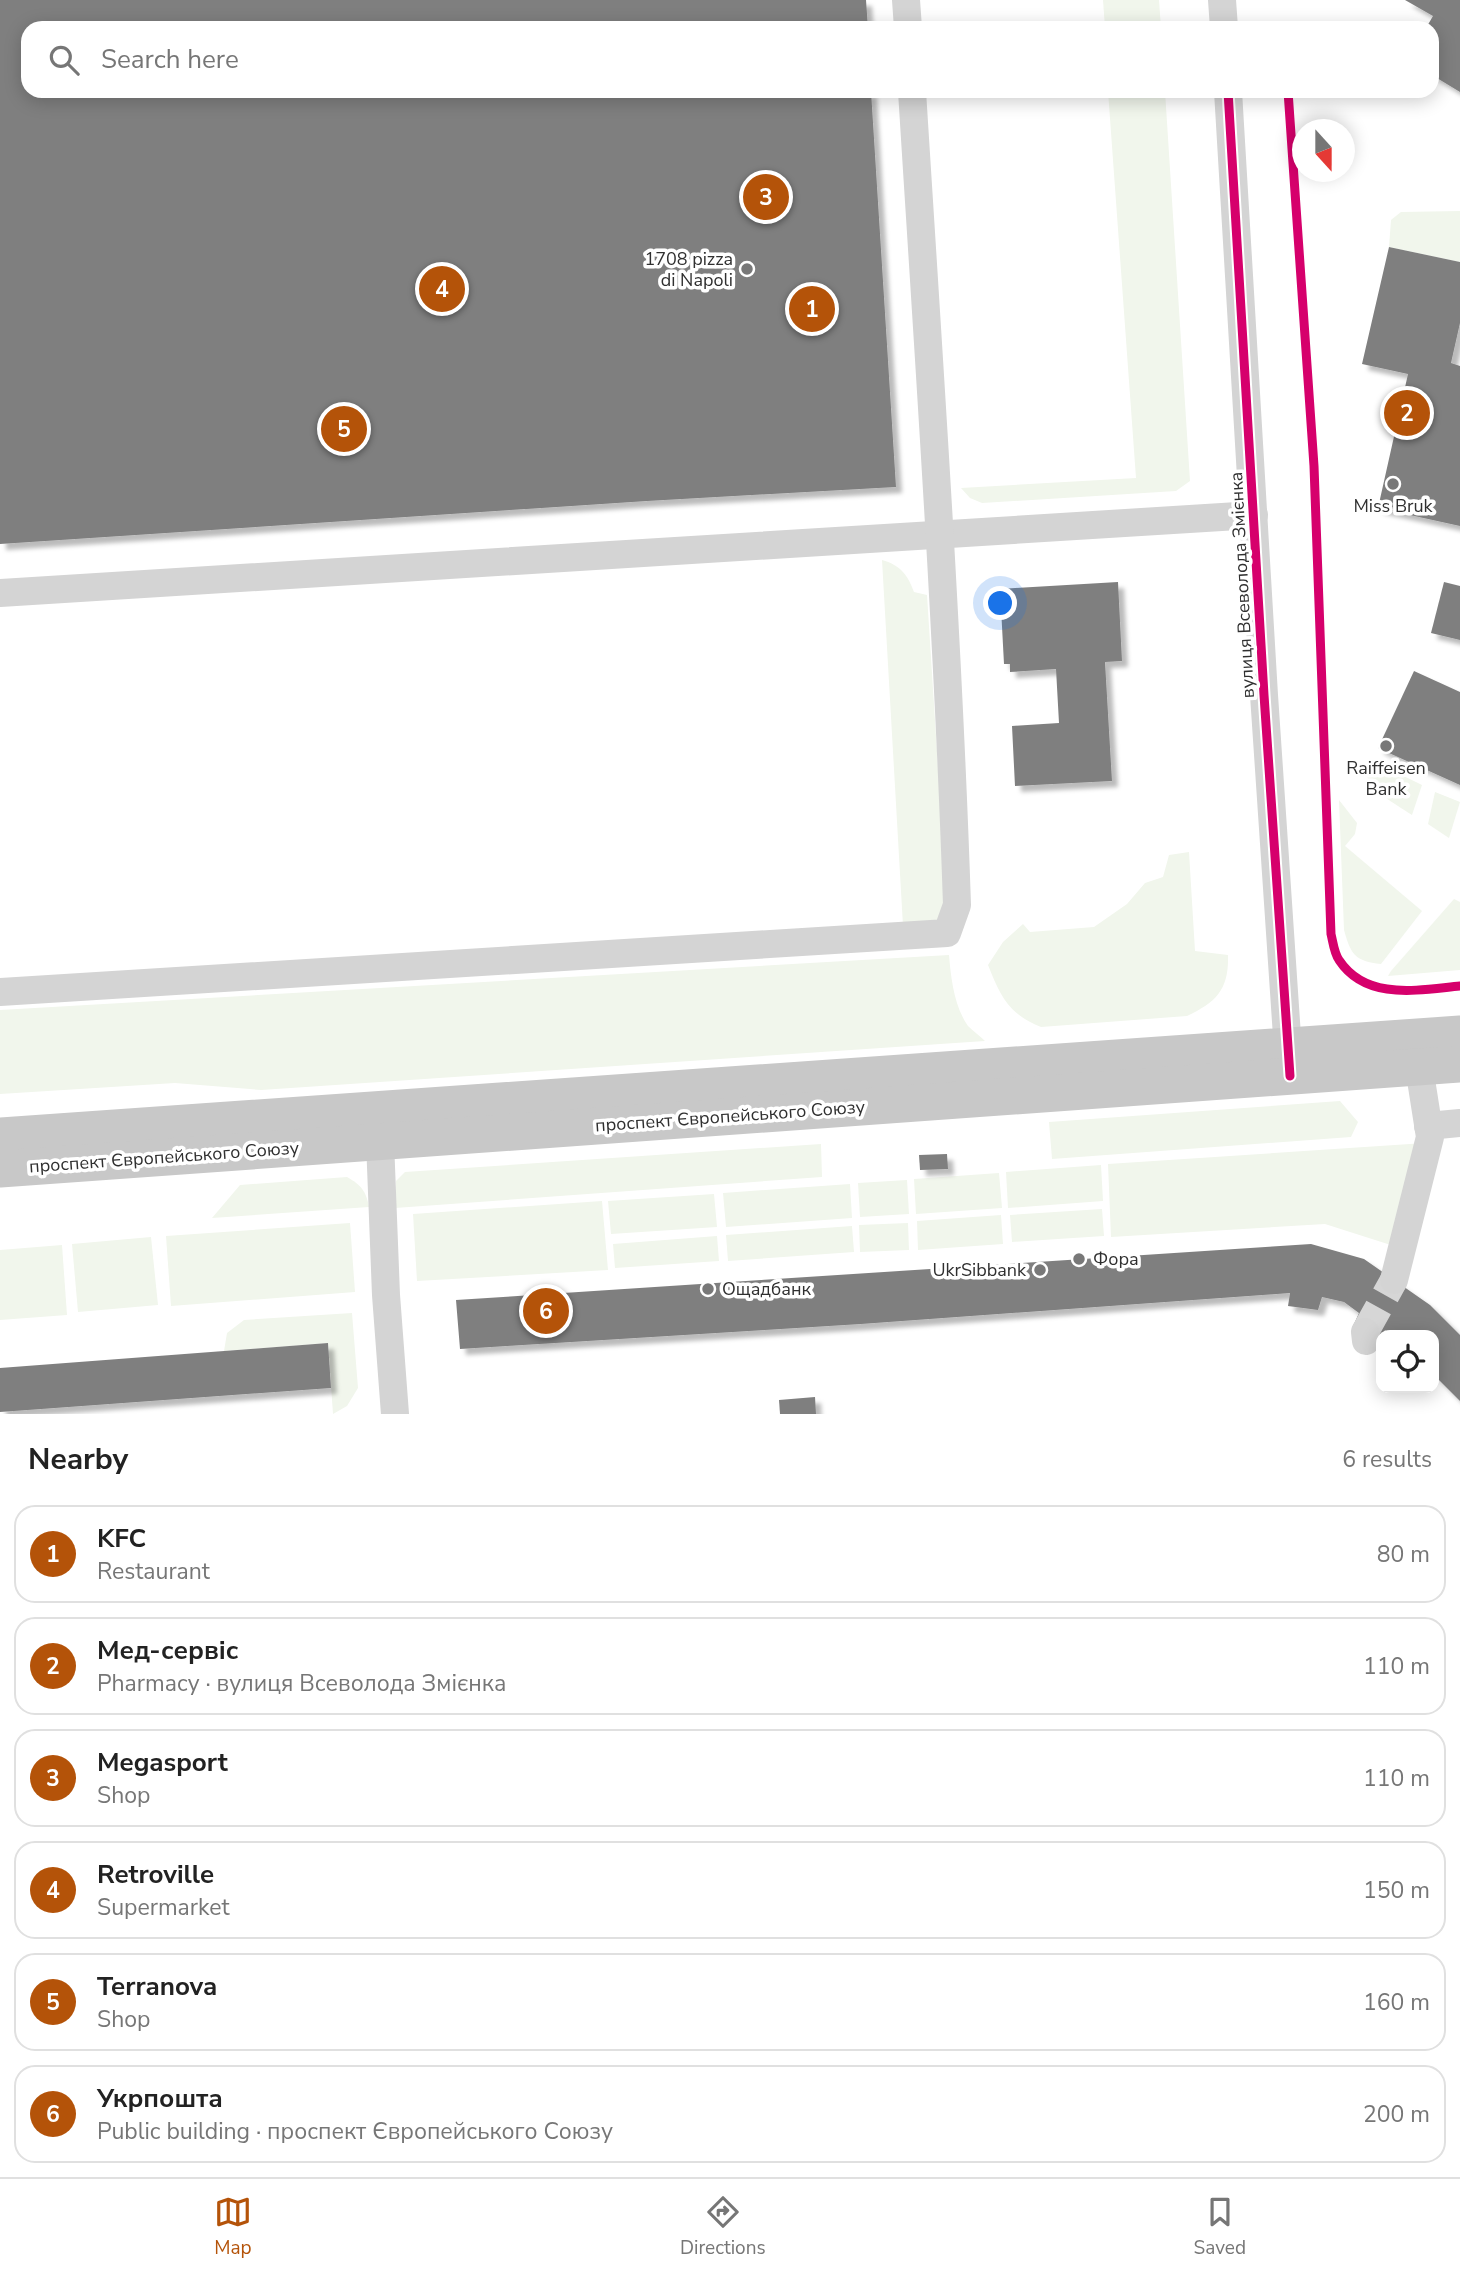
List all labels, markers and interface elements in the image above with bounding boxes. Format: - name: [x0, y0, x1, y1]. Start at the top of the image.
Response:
- search box: [21, 21, 1439, 98]
- icon: search: [45, 41, 83, 79]
- text: Search here: [101, 42, 239, 77]
- north arrow: [1292, 119, 1355, 182]
- pin: 3: [743, 171, 789, 223]
- place label: 1708 pizza di Napoli: [644, 247, 733, 292]
- marker: 1708 pizza di Napoli: [739, 261, 755, 277]
- pin: 4: [419, 263, 465, 315]
- pin: 1: [789, 283, 835, 335]
- pin: 2: [1384, 387, 1430, 439]
- pin: 5: [321, 403, 367, 455]
- street label: вулиця Всеволода Змієнка: [1224, 471, 1260, 699]
- marker: Miss Bruk: [1385, 476, 1401, 492]
- place label: Miss Bruk: [1353, 494, 1434, 518]
- your location: [983, 586, 1017, 620]
- marker: Raiffeisen Bank: [1378, 738, 1394, 754]
- place label: Raiffeisen Bank: [1346, 756, 1426, 801]
- street label: проспект Європейського Союзу: [594, 1095, 866, 1137]
- street label: проспект Європейського Союзу: [28, 1136, 300, 1178]
- place label: Фора: [1093, 1247, 1139, 1271]
- marker: Фора: [1071, 1251, 1087, 1267]
- place label: UkrSibbank: [932, 1258, 1027, 1282]
- marker: UkrSibbank: [1032, 1262, 1048, 1278]
- place label: Ощадбанк: [722, 1277, 811, 1301]
- marker: Ощадбанк: [700, 1281, 716, 1297]
- pin: 6: [523, 1285, 569, 1337]
- map controls: [1376, 1330, 1439, 1393]
- button: locate: [1376, 1330, 1439, 1393]
- text: Nearby: [28, 1439, 128, 1480]
- text: 6 results: [1342, 1444, 1432, 1475]
- text: KFC: [97, 1521, 146, 1556]
- text: 1: [46, 1539, 60, 1570]
- text: 80 m: [1377, 1539, 1430, 1570]
- text: Restaurant: [97, 1556, 210, 1587]
- text: Мед-сервіс: [97, 1633, 238, 1668]
- text: 2: [46, 1651, 60, 1682]
- text: 110 m: [1363, 1651, 1430, 1682]
- text: Pharmacy · вулиця Всеволода Змієнка: [97, 1668, 506, 1699]
- text: Megasport: [97, 1745, 228, 1780]
- text: 3: [46, 1763, 60, 1794]
- text: 110 m: [1363, 1763, 1430, 1794]
- text: Shop: [97, 1780, 150, 1811]
- text: Retroville: [97, 1857, 214, 1892]
- text: 4: [46, 1875, 60, 1906]
- text: 150 m: [1363, 1875, 1430, 1906]
- text: Supermarket: [97, 1892, 230, 1923]
- text: Terranova: [97, 1969, 217, 2004]
- text: 5: [46, 1987, 60, 2018]
- text: 160 m: [1363, 1987, 1430, 2018]
- text: Shop: [97, 2004, 150, 2035]
- text: Укрпошта: [97, 2081, 223, 2116]
- text: 6: [46, 2099, 60, 2130]
- text: 200 m: [1363, 2099, 1430, 2130]
- text: Public building · проспект Європейського Союзу: [97, 2116, 613, 2147]
- tab: Map: [214, 2193, 252, 2261]
- tab: Directions: [680, 2193, 766, 2261]
- tab: Saved: [1194, 2193, 1246, 2261]

